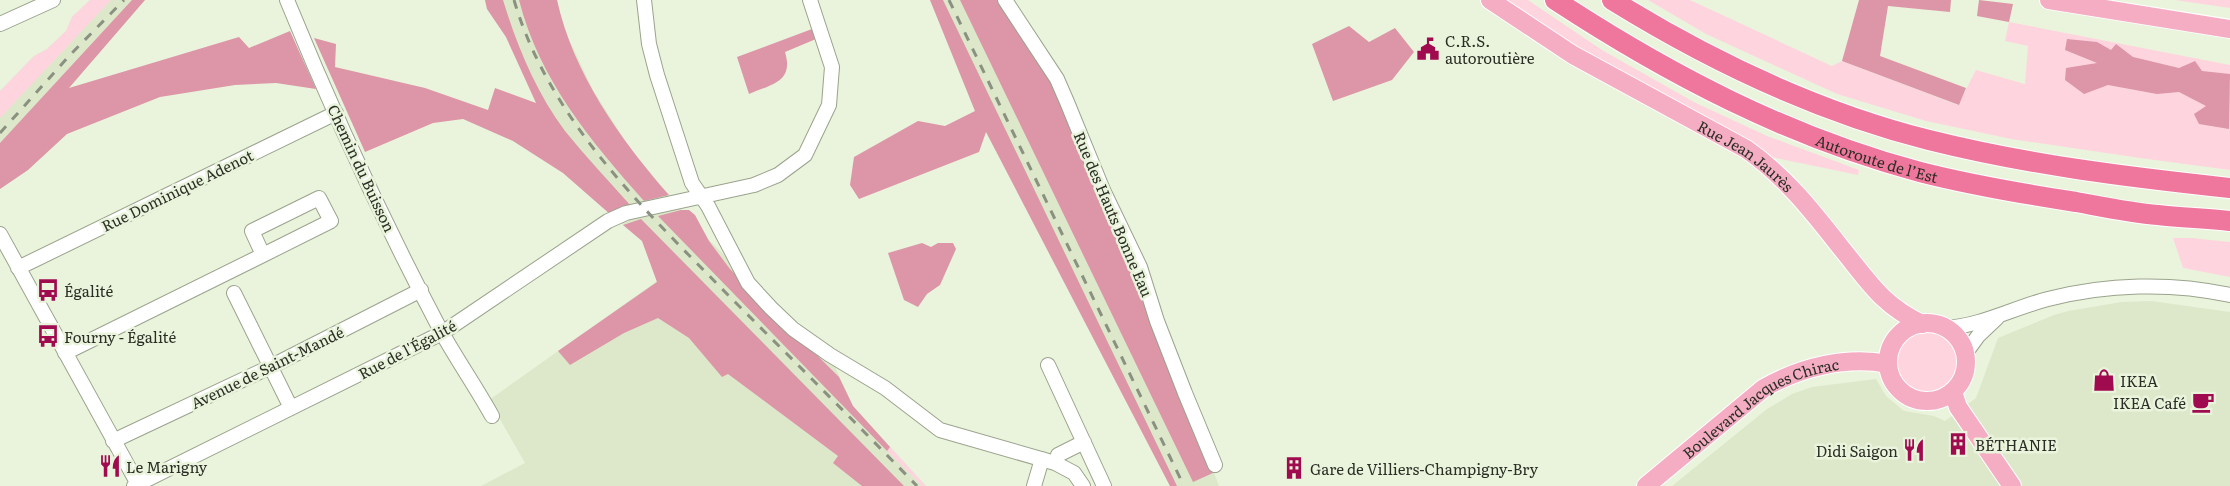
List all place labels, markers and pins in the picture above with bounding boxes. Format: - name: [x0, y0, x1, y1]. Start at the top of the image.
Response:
- place label: C.R.S. autoroutière: [1445, 29, 1535, 69]
- public building icon: C.R.S. autoroutière: [1415, 36, 1441, 62]
- bus stop icon: Égalité: [35, 277, 61, 303]
- place label: Égalité: [64, 279, 113, 302]
- bus stop icon: Fourny - Égalité: [35, 323, 61, 349]
- place label: Fourny - Égalité: [64, 325, 176, 348]
- shop icon: IKEA: [2091, 367, 2117, 393]
- place label: IKEA: [2120, 369, 2158, 392]
- cafe icon: IKEA Café: [2190, 389, 2216, 415]
- place label: IKEA Café: [2113, 391, 2186, 414]
- building icon: BÉTHANIE: [1945, 431, 1971, 457]
- place label: BÉTHANIE: [1975, 433, 2057, 456]
- restaurant icon: Didi Saigon: [1901, 437, 1927, 463]
- place label: Didi Saigon: [1816, 439, 1898, 462]
- restaurant icon: Le Marigny: [97, 453, 123, 479]
- place label: Le Marigny: [126, 455, 208, 478]
- building icon: Gare de Villiers-Champigny-Bry: [1281, 455, 1307, 481]
- place label: Gare de Villiers-Champigny-Bry: [1310, 457, 1538, 480]

